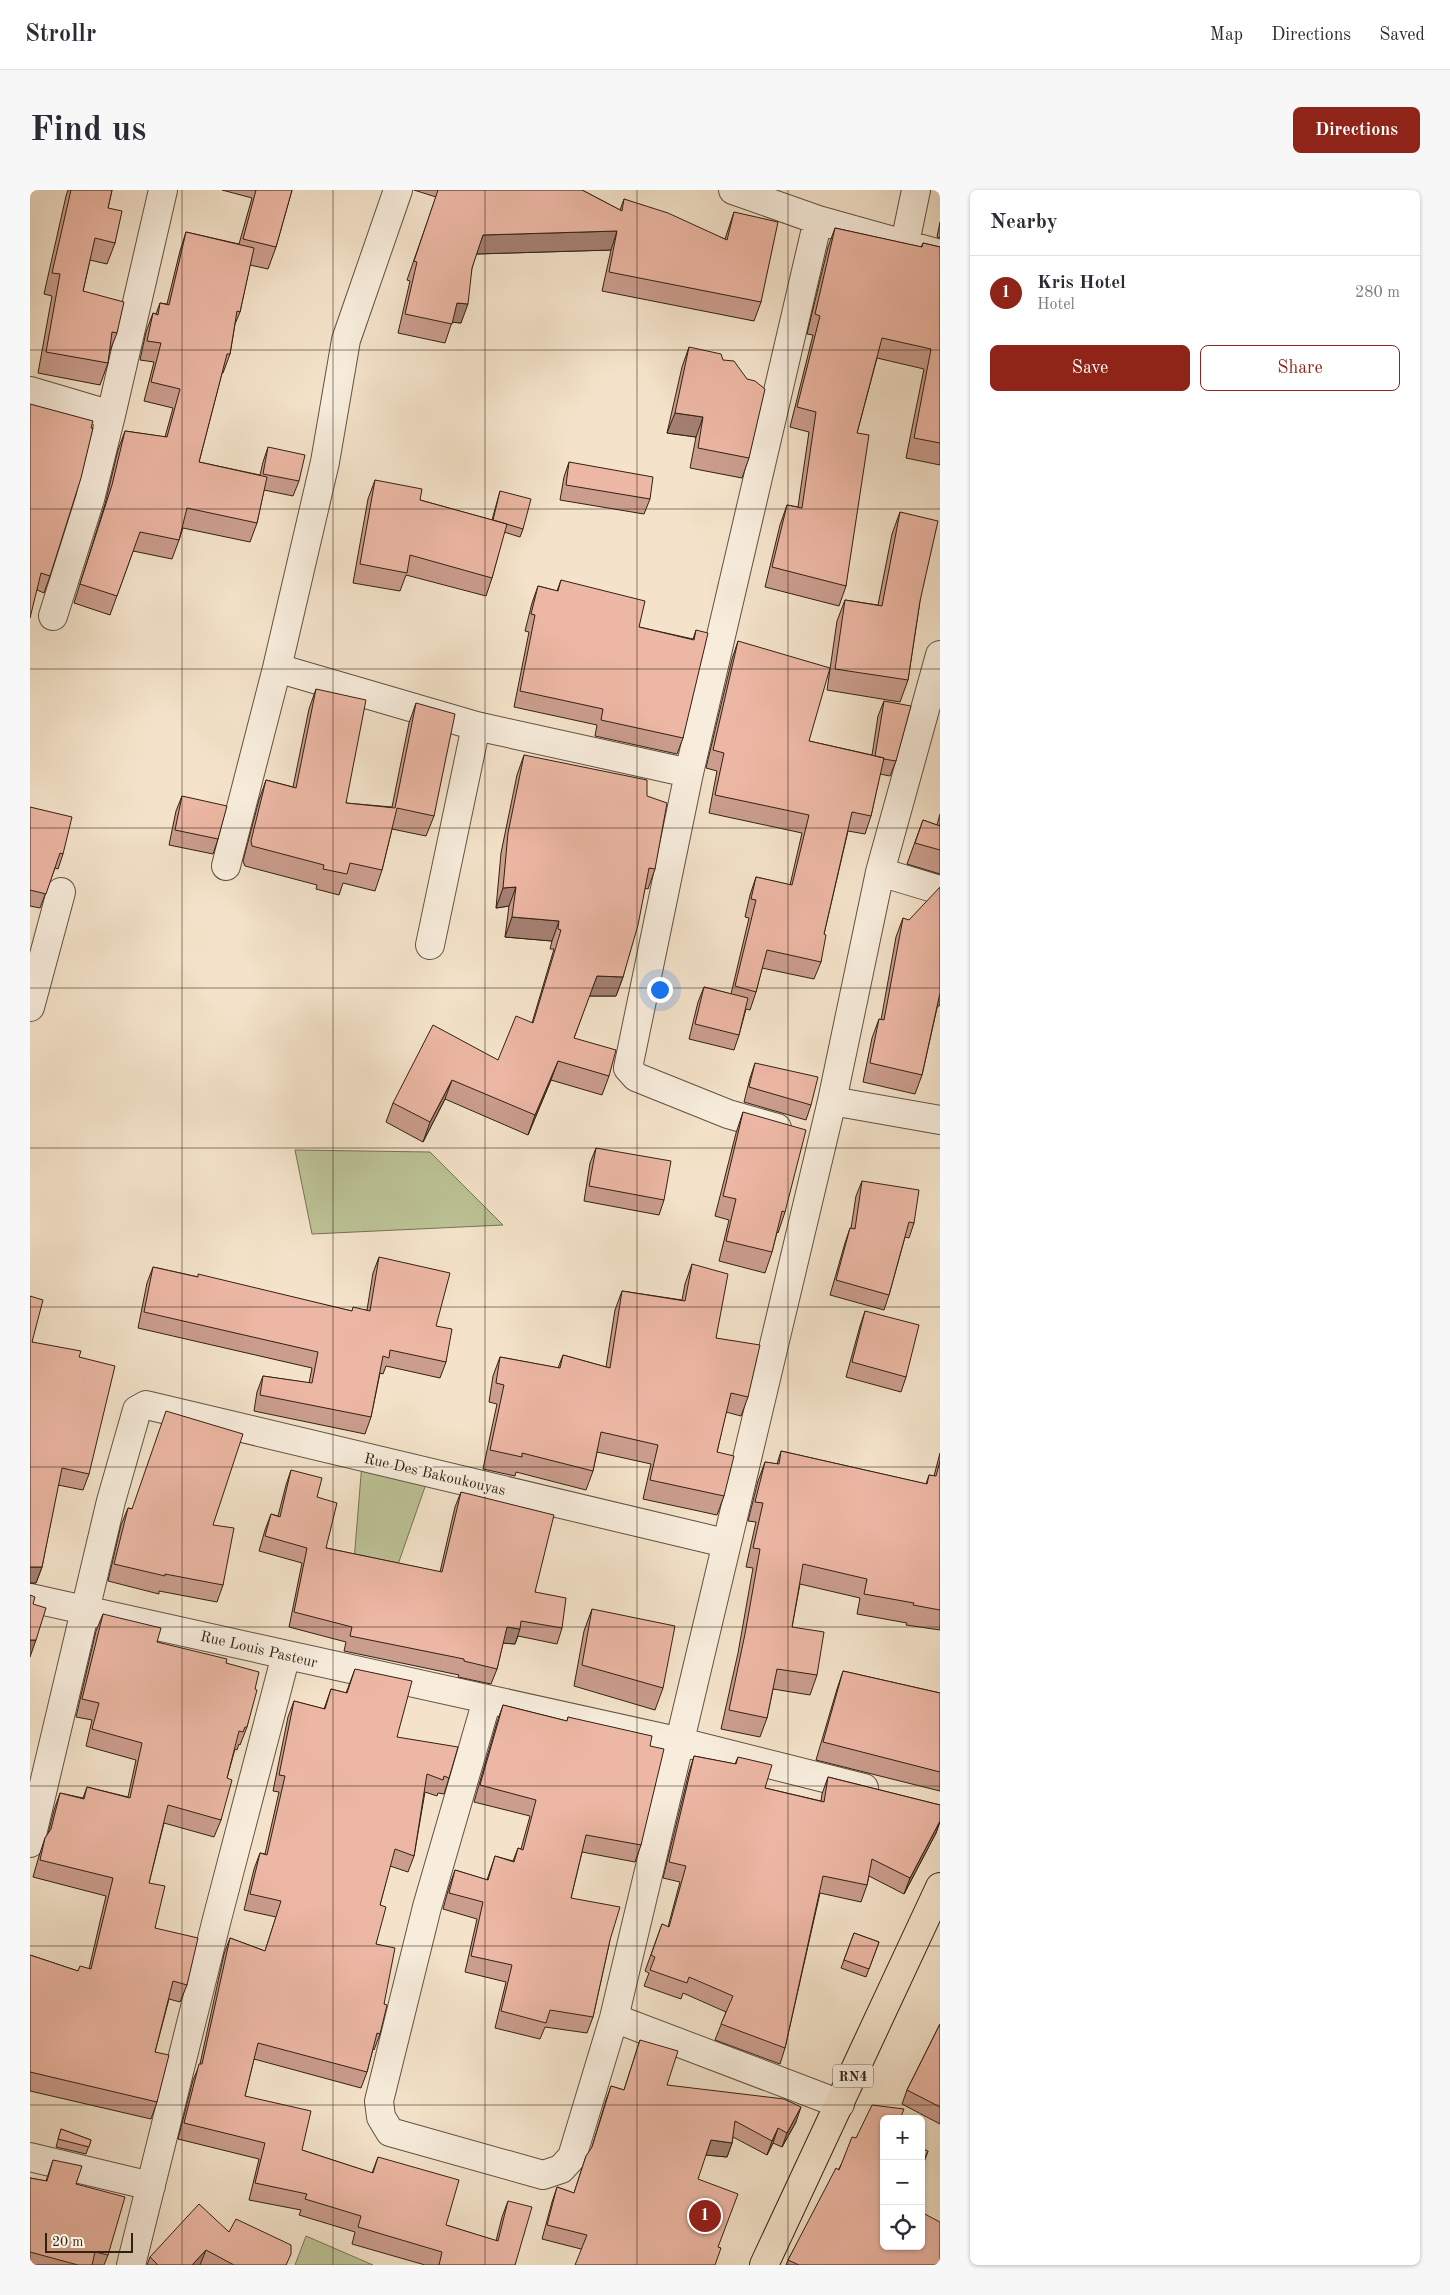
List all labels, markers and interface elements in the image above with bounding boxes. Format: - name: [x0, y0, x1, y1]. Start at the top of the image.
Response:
- text: Strollr: [25, 23, 96, 47]
- text: Map: [1210, 26, 1243, 44]
- text: Directions: [1271, 26, 1351, 44]
- text: Saved: [1379, 26, 1425, 44]
- button: Directions: [1293, 107, 1420, 153]
- text: Find us: [30, 113, 146, 148]
- text: Nearby: [990, 212, 1058, 233]
- text: Kris Hotel: [1037, 274, 1126, 293]
- text: 1: [1001, 285, 1011, 301]
- text: 280 m: [1355, 285, 1400, 301]
- text: Hotel: [1037, 297, 1075, 313]
- button: Save: [990, 345, 1190, 391]
- button: Share: [1200, 345, 1400, 391]
- your location: [647, 977, 673, 1003]
- street label: Rue Des Bakoukouyas: [362, 1452, 507, 1499]
- street label: Rue Louis Pasteur: [199, 1630, 319, 1671]
- road number: RN4: [833, 2064, 873, 2088]
- map controls: [880, 2115, 925, 2250]
- button: +: [880, 2115, 925, 2160]
- button: −: [880, 2160, 925, 2205]
- pin: 1: [689, 2197, 721, 2235]
- button: locate: [880, 2205, 925, 2250]
- scale bar: [45, 2230, 132, 2253]
- text: 20 m: [52, 2235, 83, 2249]

